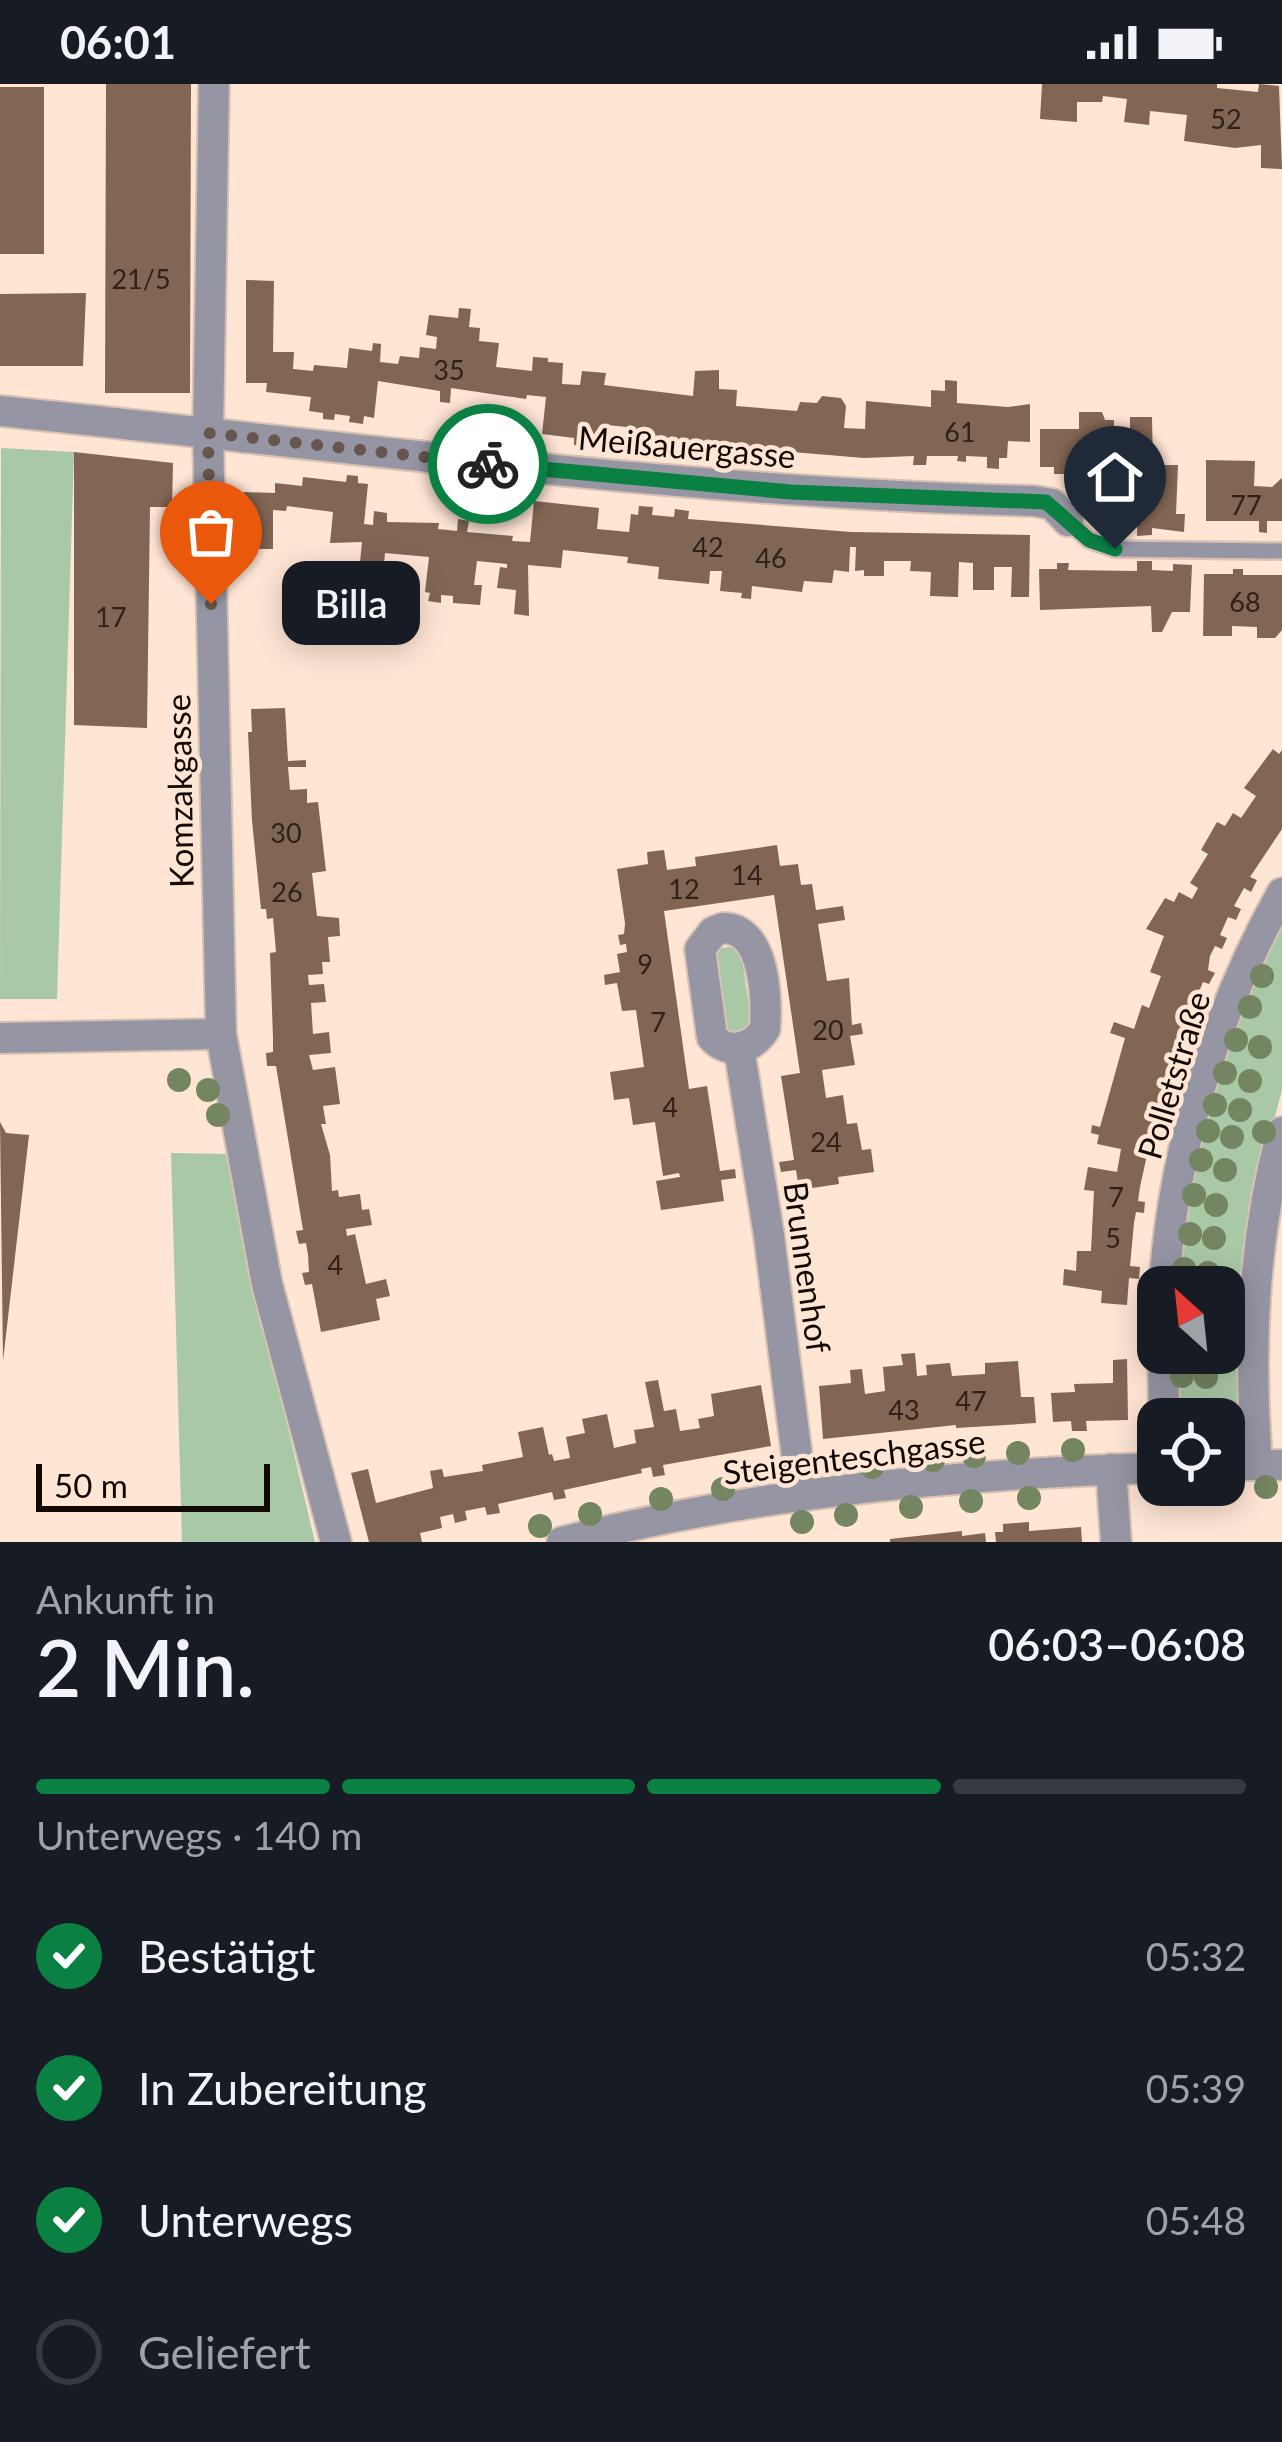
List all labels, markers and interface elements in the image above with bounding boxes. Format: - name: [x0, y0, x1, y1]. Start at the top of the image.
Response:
- text: 06:01: [60, 15, 176, 69]
- house number: 52: [1210, 102, 1242, 135]
- house number: 21/5: [111, 262, 171, 295]
- house number: 35: [433, 353, 465, 386]
- courier: [428, 404, 548, 524]
- house number: 61: [944, 415, 976, 448]
- street label: Meißauergasse: [577, 417, 797, 475]
- pin: [1064, 426, 1166, 549]
- icon: bike: [455, 431, 521, 497]
- icon: home: [1082, 444, 1148, 510]
- pin: [160, 481, 262, 604]
- house number: 77: [1230, 488, 1262, 521]
- icon: bag: [178, 499, 244, 565]
- house number: 42: [692, 530, 724, 563]
- house number: 46: [755, 541, 787, 574]
- callout: Billa: [283, 562, 421, 646]
- text: Billa: [314, 580, 388, 626]
- house number: 68: [1229, 585, 1261, 618]
- house number: 17: [95, 600, 127, 633]
- street label: Komzakgasse: [157, 694, 201, 888]
- house number: 30: [270, 816, 302, 849]
- house number: 14: [731, 858, 763, 891]
- house number: 12: [668, 872, 700, 905]
- house number: 26: [271, 875, 303, 908]
- house number: 9: [637, 947, 653, 980]
- street label: Polletstraße: [1129, 986, 1217, 1164]
- house number: 7: [650, 1005, 666, 1038]
- house number: 20: [812, 1013, 844, 1046]
- house number: 4: [662, 1090, 678, 1123]
- house number: 24: [810, 1125, 842, 1158]
- street label: Brunnenhof: [776, 1179, 840, 1356]
- house number: 7: [1108, 1180, 1124, 1213]
- house number: 5: [1105, 1221, 1121, 1254]
- house number: 4: [327, 1248, 343, 1281]
- north arrow: [1137, 1266, 1245, 1374]
- map controls: [1137, 1266, 1245, 1506]
- house number: 47: [955, 1384, 987, 1417]
- house number: 43: [888, 1393, 920, 1426]
- button: locate: [1137, 1398, 1245, 1506]
- street label: Steigenteschgasse: [721, 1420, 987, 1492]
- scale bar: [36, 1458, 270, 1511]
- text: 50 m: [54, 1465, 128, 1505]
- text: Ankunft in: [36, 1576, 215, 1622]
- text: 06:03–06:08: [988, 1617, 1246, 1671]
- text: 2 Min.: [36, 1620, 255, 1714]
- text: Unterwegs · 140 m: [36, 1812, 362, 1858]
- icon: check: [36, 1923, 102, 1989]
- text: Bestätigt: [138, 1929, 315, 1983]
- text: 05:32: [1146, 1933, 1246, 1979]
- icon: check: [36, 2055, 102, 2121]
- text: In Zubereitung: [138, 2061, 427, 2115]
- text: 05:39: [1146, 2065, 1246, 2111]
- icon: check: [36, 2187, 102, 2253]
- text: Unterwegs: [138, 2193, 353, 2247]
- text: 05:48: [1146, 2197, 1246, 2243]
- text: Geliefert: [138, 2325, 311, 2379]

